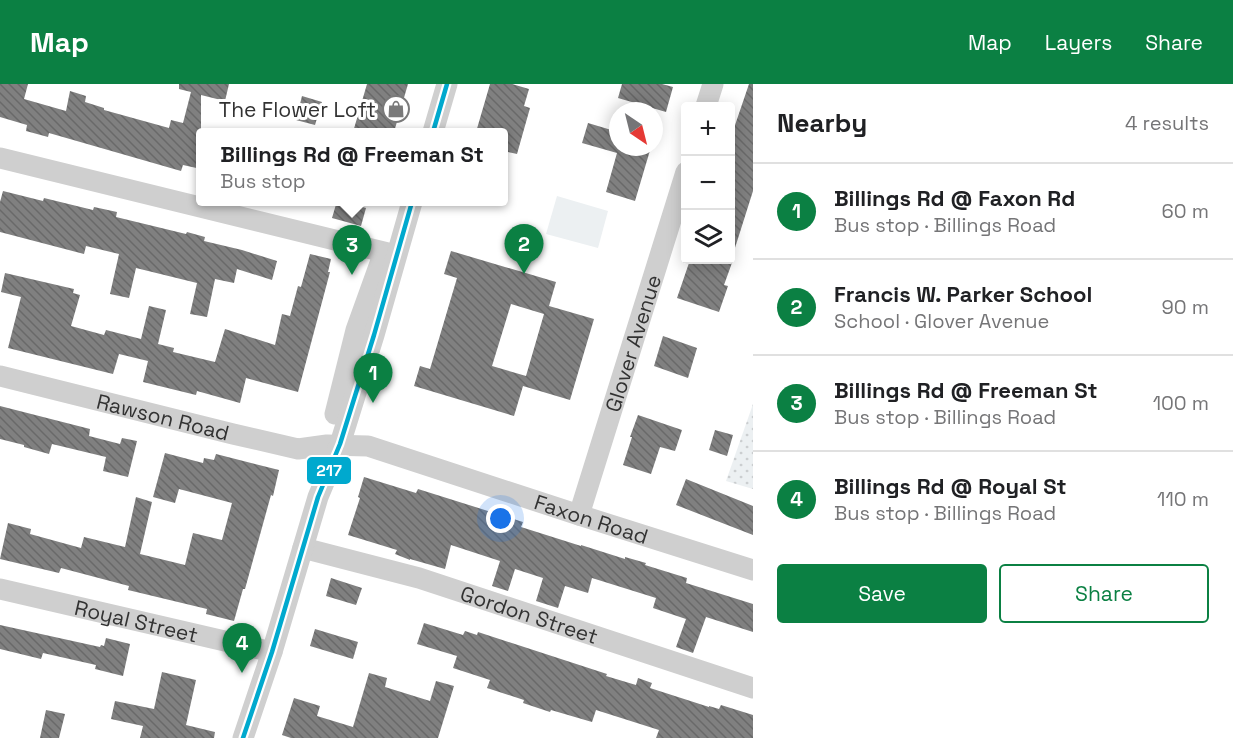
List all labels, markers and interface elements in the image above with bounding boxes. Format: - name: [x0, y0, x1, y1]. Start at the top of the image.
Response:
- text: Map: [30, 24, 89, 60]
- text: Map: [968, 29, 1012, 56]
- text: Layers: [1045, 29, 1112, 56]
- text: Share: [1145, 29, 1203, 56]
- shop icon: The Flower Loft: [381, 94, 411, 124]
- place label: The Flower Loft: [219, 96, 376, 123]
- north arrow: [609, 102, 663, 156]
- map controls: [681, 102, 735, 264]
- button: +: [681, 102, 735, 156]
- text: Nearby: [777, 106, 867, 140]
- text: 4 results: [1125, 110, 1209, 136]
- popup: [196, 128, 508, 206]
- text: Billings Rd @ Freeman St: [220, 140, 484, 168]
- button: −: [681, 156, 735, 210]
- text: Bus stop: [220, 168, 306, 194]
- text: Billings Rd @ Faxon Rd: [834, 184, 1075, 212]
- text: 1: [792, 198, 801, 224]
- text: 60 m: [1162, 198, 1209, 224]
- button: layers: [681, 210, 735, 264]
- text: Bus stop · Billings Road: [834, 212, 1056, 238]
- pin: 2: [504, 224, 544, 274]
- pin: 3: [332, 226, 372, 275]
- street label: Glover Avenue: [599, 271, 667, 415]
- text: Francis W. Parker School: [834, 280, 1092, 308]
- text: 2: [791, 294, 802, 320]
- text: 90 m: [1162, 294, 1209, 320]
- text: School · Glover Avenue: [834, 308, 1049, 334]
- pin: 1: [354, 354, 392, 403]
- text: Billings Rd @ Freeman St: [834, 376, 1098, 404]
- street label: Rawson Road: [94, 387, 232, 446]
- text: 3: [790, 390, 803, 416]
- text: 100 m: [1153, 390, 1209, 416]
- text: Bus stop · Billings Road: [834, 404, 1056, 430]
- line badge: 217: [306, 456, 352, 485]
- text: 217: [316, 460, 342, 481]
- text: Billings Rd @ Royal St: [834, 472, 1067, 500]
- text: 4: [790, 486, 803, 512]
- text: 110 m: [1157, 486, 1209, 512]
- street label: Faxon Road: [531, 488, 652, 550]
- text: Bus stop · Billings Road: [834, 500, 1056, 526]
- your location: [486, 504, 515, 533]
- button: Save: [777, 564, 987, 623]
- button: Share: [999, 564, 1209, 623]
- street label: Gordon Street: [457, 579, 602, 650]
- street label: Royal Street: [72, 593, 201, 648]
- pin: 4: [222, 624, 262, 673]

